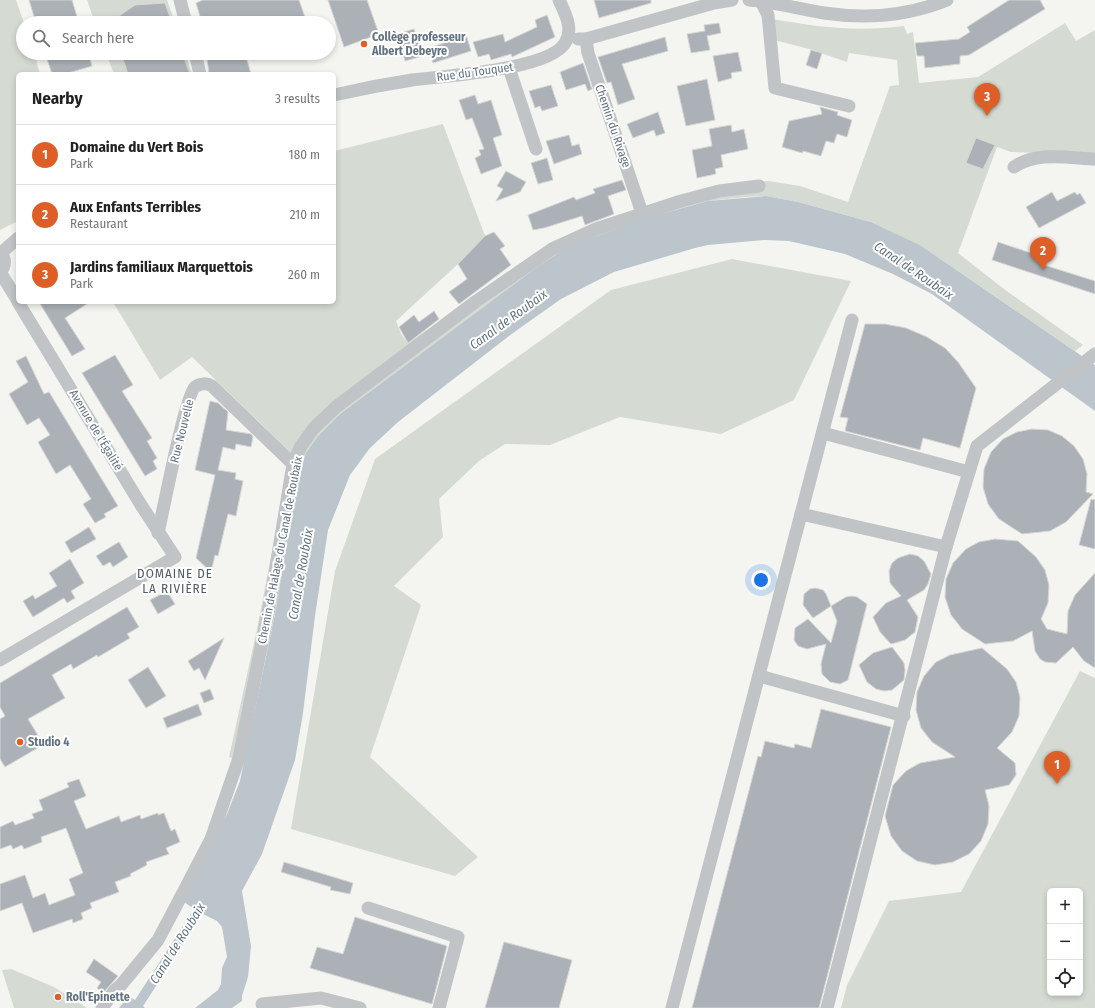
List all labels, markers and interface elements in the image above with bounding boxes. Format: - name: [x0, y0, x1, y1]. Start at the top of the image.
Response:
- search box: [16, 16, 336, 60]
- icon: search: [30, 27, 52, 49]
- text: Search here: [62, 29, 134, 47]
- place label: Collège professeur Albert Debeyre: [371, 30, 466, 58]
- marker: Collège professeur Albert Debeyre: [359, 39, 369, 49]
- street label: Rue du Touquet: [436, 60, 514, 84]
- street label: Chemin du Rivage: [592, 83, 634, 169]
- pin: 3: [974, 83, 1000, 116]
- text: Nearby: [32, 88, 83, 109]
- text: 3 results: [275, 91, 320, 106]
- text: Domaine du Vert Bois: [70, 138, 203, 156]
- text: 1: [42, 147, 48, 162]
- text: 180 m: [289, 147, 320, 162]
- text: Park: [70, 156, 93, 171]
- text: Aux Enfants Terribles: [70, 198, 201, 216]
- text: 2: [42, 207, 48, 222]
- text: 210 m: [290, 207, 320, 222]
- text: Restaurant: [70, 216, 128, 231]
- pin: 2: [1030, 237, 1056, 270]
- water label: Canal de Roubaix: [871, 238, 956, 303]
- text: Jardins familiaux Marquettois: [70, 258, 253, 276]
- text: 3: [42, 267, 48, 282]
- text: 260 m: [288, 267, 320, 282]
- text: Park: [70, 276, 93, 291]
- water label: Canal de Roubaix: [467, 286, 550, 353]
- street label: Avenue de l'Égalité: [66, 386, 127, 473]
- street label: Rue Nouvelle: [167, 398, 197, 464]
- street label: Chemin de Halage du Canal de Roubaix: [255, 455, 305, 645]
- water label: Canal de Roubaix: [284, 527, 316, 621]
- district label: DOMAINE DE LA RIVIÈRE: [137, 566, 213, 596]
- your location: [751, 570, 771, 590]
- place label: Studio 4: [28, 735, 69, 749]
- marker: Studio 4: [15, 737, 25, 747]
- pin: 1: [1044, 751, 1070, 784]
- map controls: [1047, 888, 1083, 996]
- button: +: [1047, 888, 1083, 924]
- water label: Canal de Roubaix: [147, 900, 208, 986]
- button: −: [1047, 924, 1083, 960]
- button: locate: [1047, 960, 1083, 996]
- place label: Roll'Epinette: [66, 990, 130, 1004]
- marker: Roll'Epinette: [53, 992, 63, 1002]

